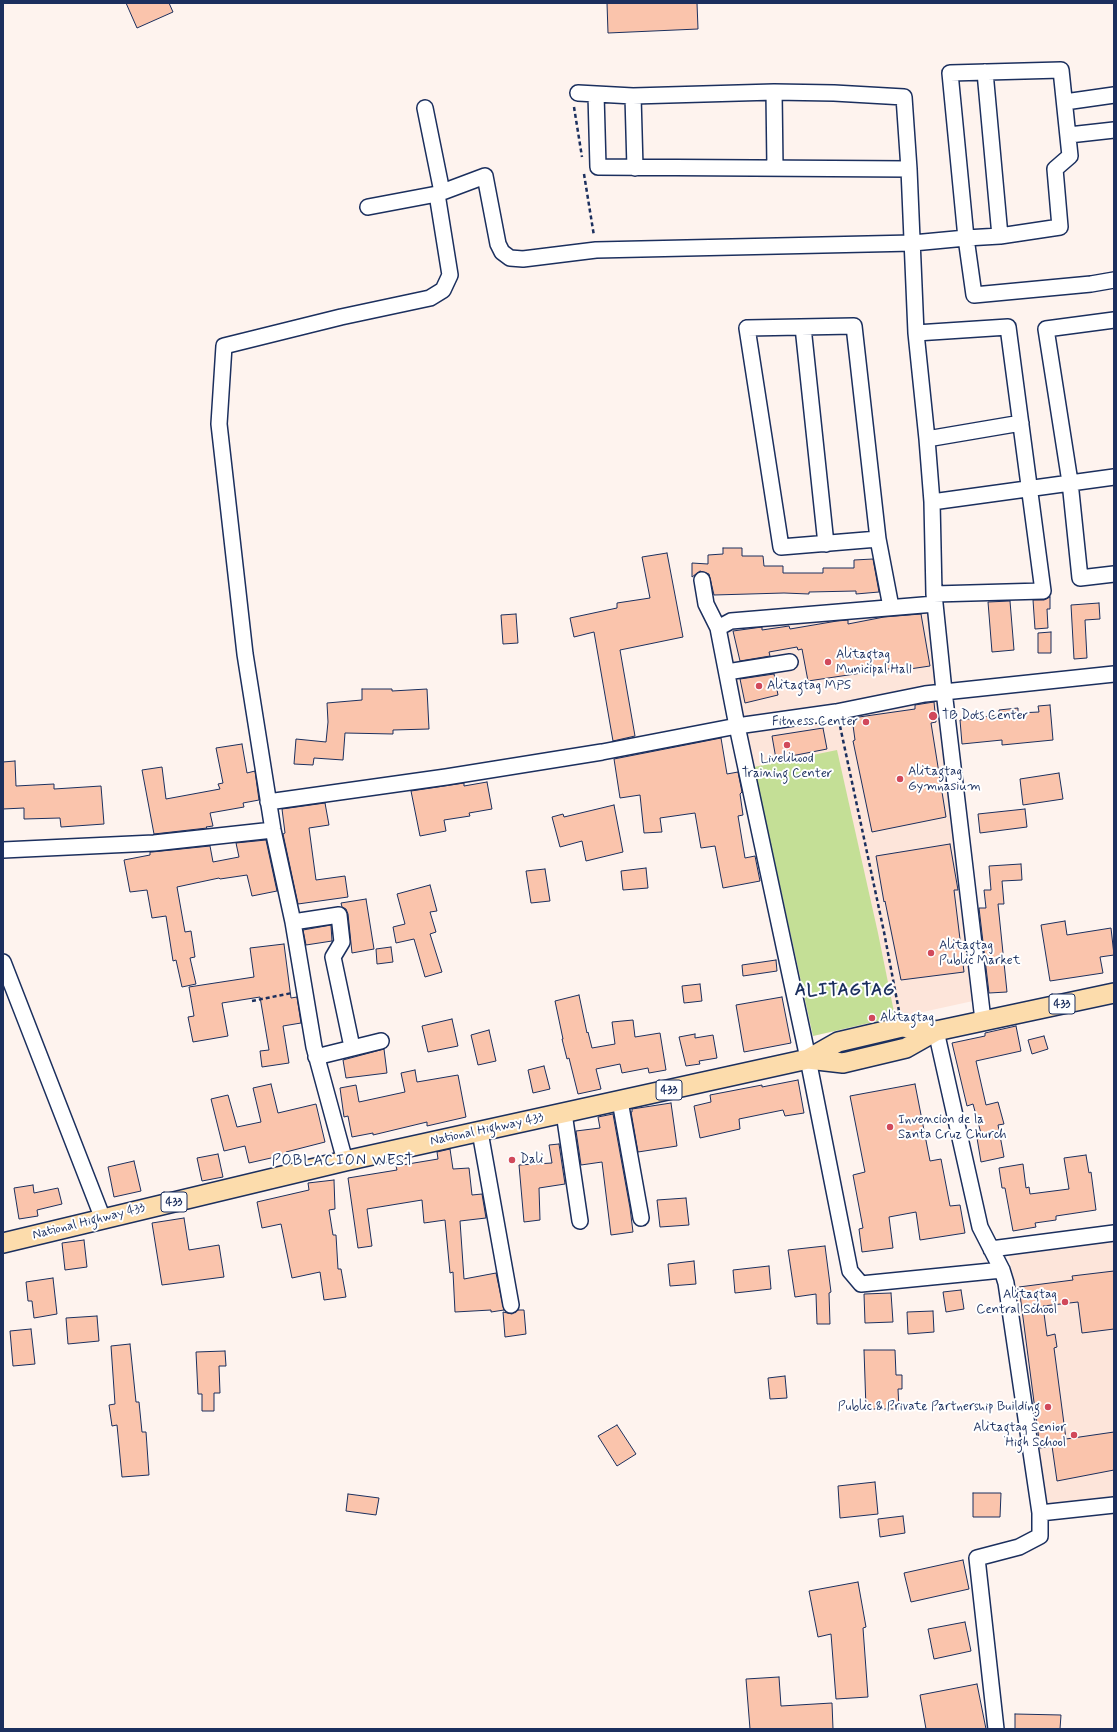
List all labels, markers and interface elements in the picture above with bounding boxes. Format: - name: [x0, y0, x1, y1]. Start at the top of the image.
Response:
- place label: Alitagtag Municipal Hall: [836, 647, 912, 678]
- marker: Alitagtag Municipal Hall: [823, 657, 833, 667]
- place label: Alitagtag MPS: [767, 678, 851, 694]
- marker: Alitagtag MPS: [754, 681, 764, 691]
- place label: TB Dots Center: [942, 708, 1028, 724]
- marker: TB Dots Center: [927, 710, 939, 722]
- place label: Fitness Center: [772, 714, 858, 730]
- marker: Fitness Center: [861, 717, 871, 727]
- marker: Livelihood Training Center: [782, 740, 792, 750]
- place label: Livelihood Training Center: [742, 751, 832, 782]
- place label: Alitagtag Gymnasium: [908, 764, 981, 795]
- marker: Alitagtag Gymnasium: [895, 774, 905, 784]
- place label: Alitagtag Public Market: [939, 938, 1020, 969]
- marker: Alitagtag Public Market: [926, 948, 936, 958]
- district label: ALITAGTAG: [793, 981, 897, 1001]
- road number: 433: [1049, 994, 1075, 1014]
- place label: Alitagtag: [880, 1010, 934, 1026]
- marker: Alitagtag: [867, 1013, 877, 1023]
- road number: 433: [656, 1080, 682, 1100]
- street label: National Highway 433: [429, 1110, 545, 1150]
- place label: Invencion de la Santa Cruz Church: [898, 1112, 1007, 1143]
- marker: Invencion de la Santa Cruz Church: [885, 1122, 895, 1132]
- place label: Dali: [520, 1152, 543, 1168]
- district label: POBLACION WEST: [273, 1153, 413, 1171]
- marker: Dali: [507, 1155, 517, 1165]
- road number: 433: [161, 1192, 187, 1212]
- street label: National Highway 433: [31, 1200, 147, 1244]
- place label: Alitagtag Central School: [976, 1287, 1057, 1318]
- marker: Alitagtag Central School: [1060, 1297, 1070, 1307]
- place label: Public & Private Partnership Building: [838, 1399, 1040, 1415]
- marker: Public & Private Partnership Building: [1043, 1402, 1053, 1412]
- place label: Alitagtag Senior High School: [973, 1420, 1066, 1451]
- marker: Alitagtag Senior High School: [1069, 1430, 1079, 1440]

